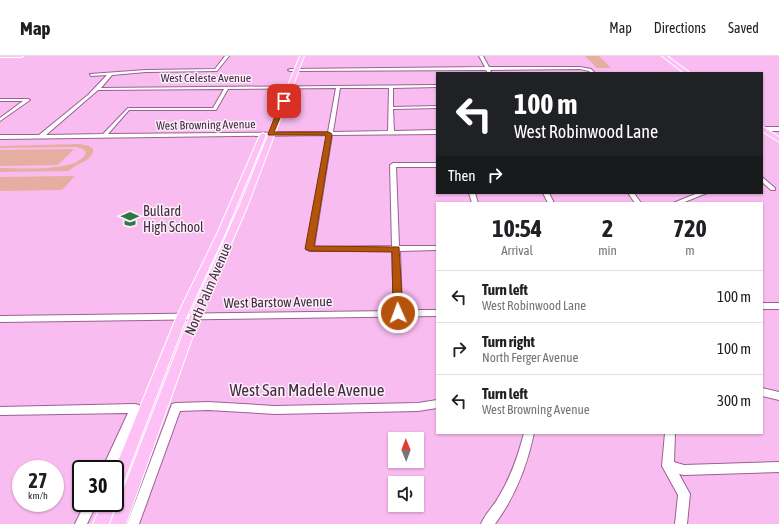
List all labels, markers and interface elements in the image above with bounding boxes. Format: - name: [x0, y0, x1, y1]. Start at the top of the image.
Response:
- text: Map: [20, 17, 51, 39]
- text: Map: [609, 20, 632, 36]
- text: Directions: [654, 20, 706, 36]
- text: Saved: [728, 20, 759, 36]
- street label: West Celeste Avenue: [161, 71, 251, 85]
- pin: [267, 84, 301, 118]
- icon: left: [448, 88, 500, 140]
- text: 100 m: [514, 88, 577, 120]
- icon: arrive: [273, 90, 295, 112]
- street label: West Browning Avenue: [156, 117, 256, 133]
- text: West Robinwood Lane: [514, 121, 658, 142]
- icon: right: [484, 164, 506, 186]
- text: Then: [448, 167, 476, 184]
- place label: Bullard High School: [143, 203, 204, 235]
- school or university icon: Bullard High School: [120, 209, 140, 229]
- text: 10:54: [492, 215, 542, 242]
- text: 2: [602, 215, 613, 242]
- text: 720: [673, 215, 707, 242]
- street label: North Palm Avenue: [181, 240, 235, 338]
- text: Arrival: [501, 243, 533, 258]
- text: min: [598, 243, 617, 258]
- text: m: [685, 243, 695, 258]
- text: Turn left: [482, 281, 528, 298]
- icon: left: [448, 286, 470, 308]
- text: 100 m: [717, 288, 751, 305]
- position arrow: [377, 292, 419, 334]
- street label: West Barstow Avenue: [224, 293, 332, 311]
- text: West Robinwood Lane: [482, 298, 586, 313]
- text: Turn right: [482, 333, 535, 350]
- icon: right: [448, 338, 470, 360]
- text: 100 m: [717, 340, 751, 357]
- text: North Ferger Avenue: [482, 350, 578, 365]
- street label: West San Madele Avenue: [230, 380, 385, 400]
- text: Turn left: [482, 385, 528, 402]
- icon: left: [448, 390, 470, 412]
- text: 300 m: [717, 392, 751, 409]
- text: West Browning Avenue: [482, 402, 590, 417]
- north arrow: [388, 432, 424, 468]
- map controls: [388, 432, 424, 512]
- speed limit sign: 30: [72, 460, 124, 512]
- text: 27: [29, 469, 47, 492]
- button: sound: [388, 476, 424, 512]
- text: km/h: [28, 490, 48, 501]

